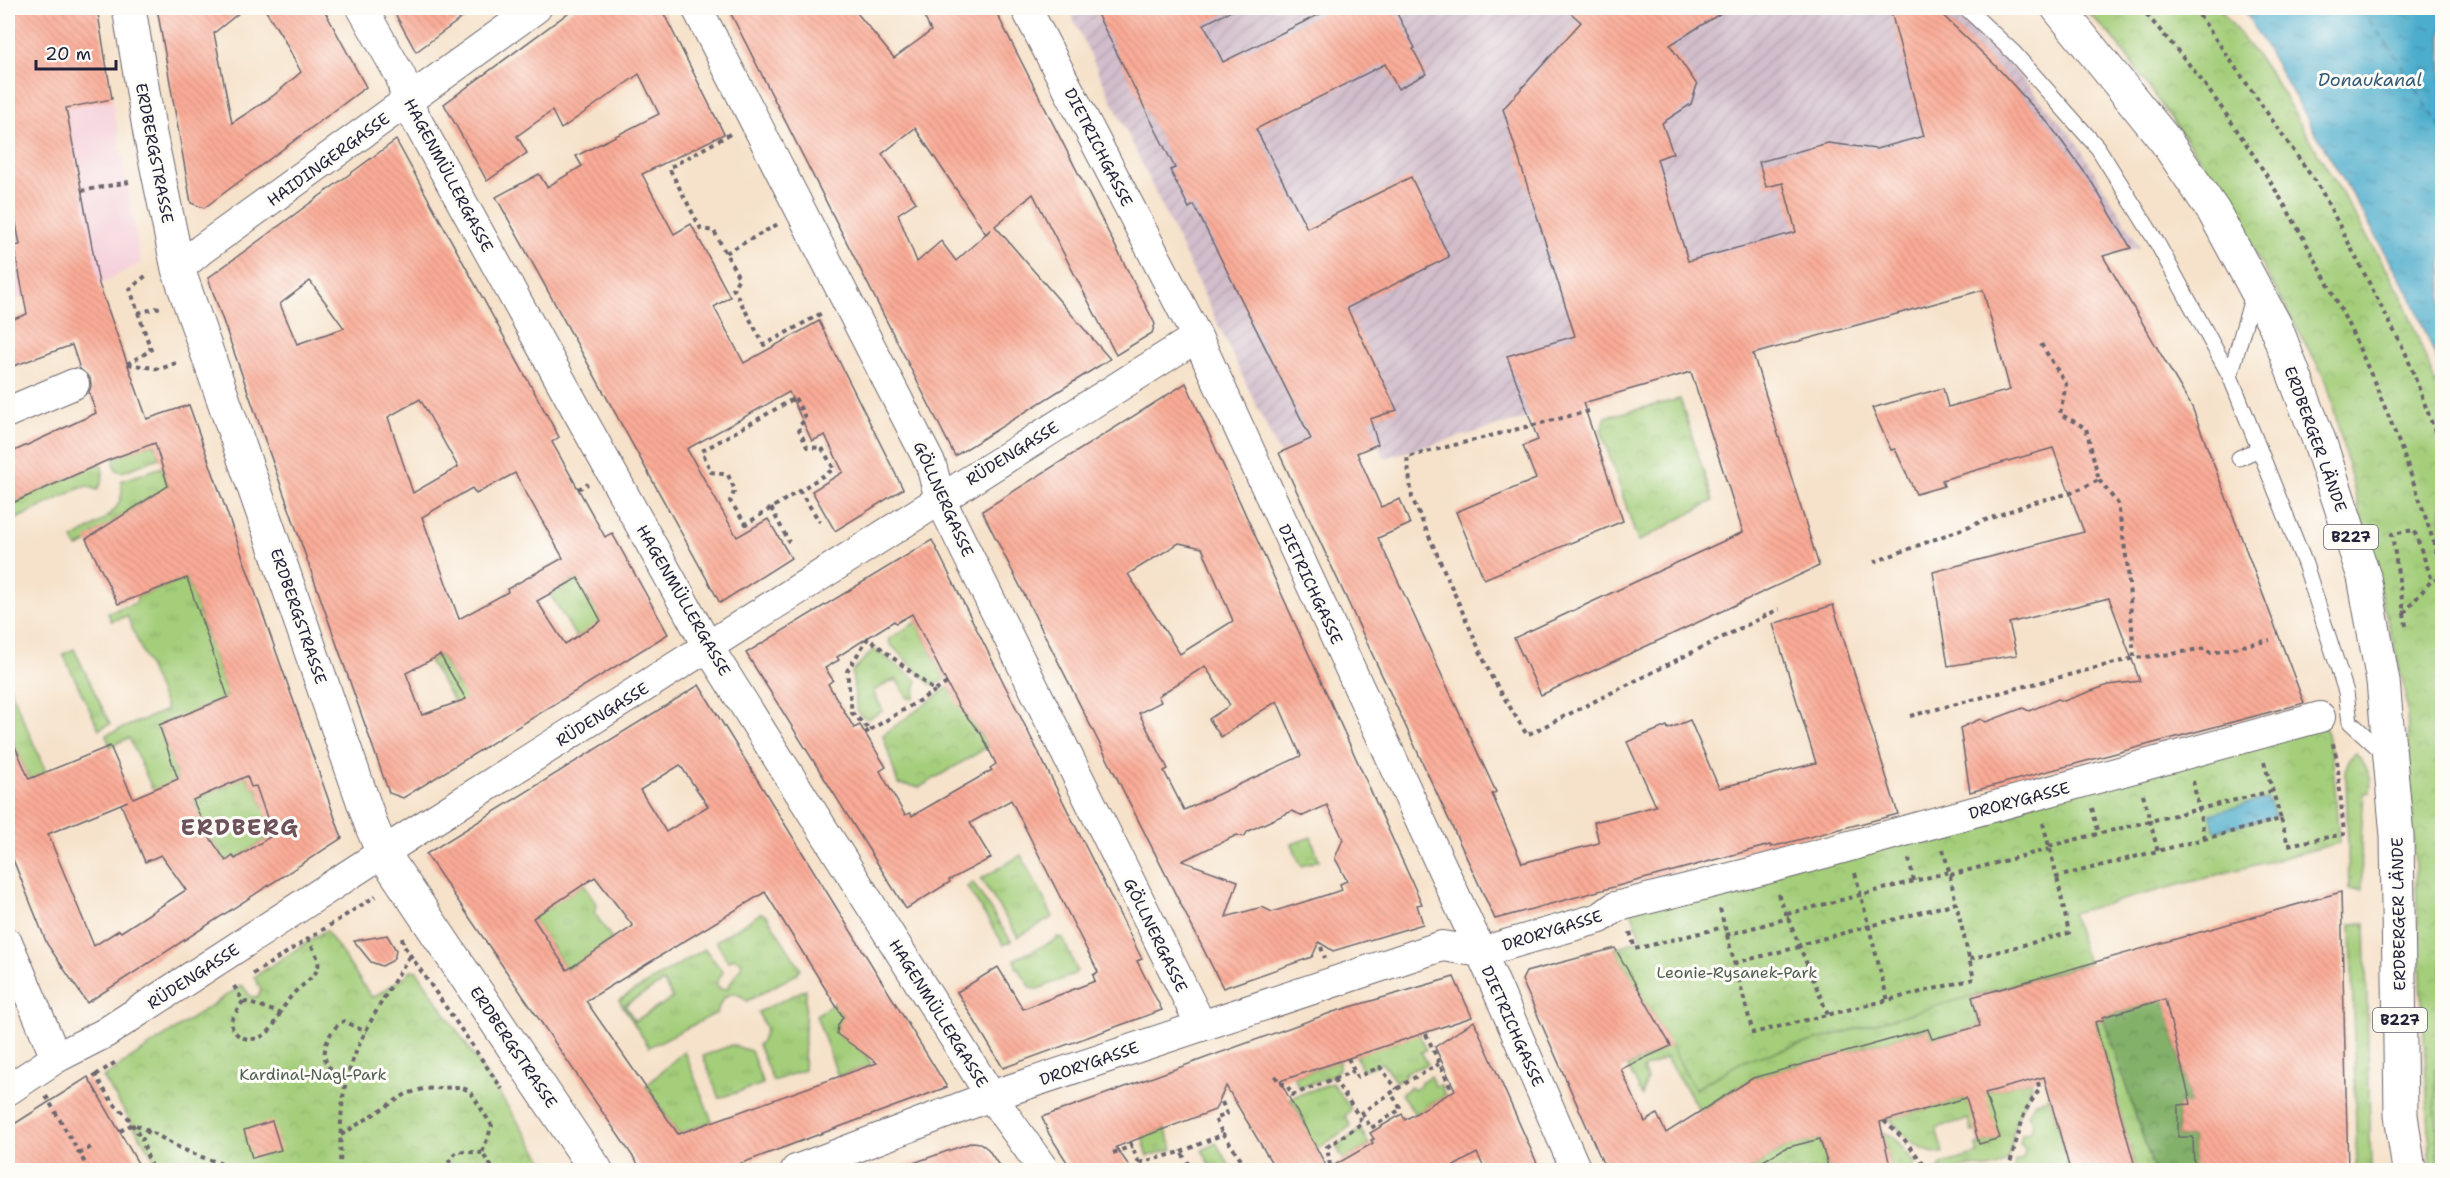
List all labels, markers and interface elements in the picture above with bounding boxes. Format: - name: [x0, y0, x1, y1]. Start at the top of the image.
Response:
- scale bar: [36, 33, 116, 71]
- text: 20 m: [45, 42, 91, 66]
- water label: Donaukanal: [2318, 68, 2422, 92]
- street label: ERDBERGSTRASSE: [131, 81, 178, 225]
- street label: DIETRICHGASSE: [1060, 84, 1137, 210]
- street label: HAGENMÜLLERGASSE: [399, 95, 498, 256]
- street label: HAIDINGERGASSE: [263, 108, 394, 211]
- street label: ERDBERGER LÄNDE: [2279, 363, 2352, 515]
- street label: RÜDENGASSE: [962, 417, 1063, 490]
- street label: GÖLLNERGASSE: [909, 438, 978, 560]
- street label: HAGENMÜLLERGASSE: [632, 521, 735, 680]
- street label: DIETRICHGASSE: [1274, 521, 1348, 648]
- road number: B227: [2324, 525, 2378, 549]
- street label: ERDBERGSTRASSE: [265, 545, 332, 687]
- street label: RÜDENGASSE: [552, 678, 653, 751]
- street label: DRORYGASSE: [1966, 777, 2072, 824]
- district label: ERDBERG: [181, 813, 299, 842]
- street label: ERDBERGER LÄNDE: [2387, 837, 2410, 991]
- street label: GÖLLNERGASSE: [1119, 875, 1192, 996]
- street label: DRORYGASSE: [1499, 905, 1605, 956]
- street label: HAGENMÜLLERGASSE: [884, 935, 993, 1091]
- street label: RÜDENGASSE: [143, 939, 243, 1014]
- street label: DIETRICHGASSE: [1476, 962, 1549, 1090]
- park label: Leonie-Rysanek-Park: [1657, 962, 1817, 983]
- street label: ERDBERGSTRASSE: [465, 982, 562, 1112]
- road number: B227: [2373, 1008, 2427, 1032]
- street label: DRORYGASSE: [1037, 1037, 1142, 1090]
- park label: Kardinal-Nagl-Park: [239, 1064, 387, 1085]

